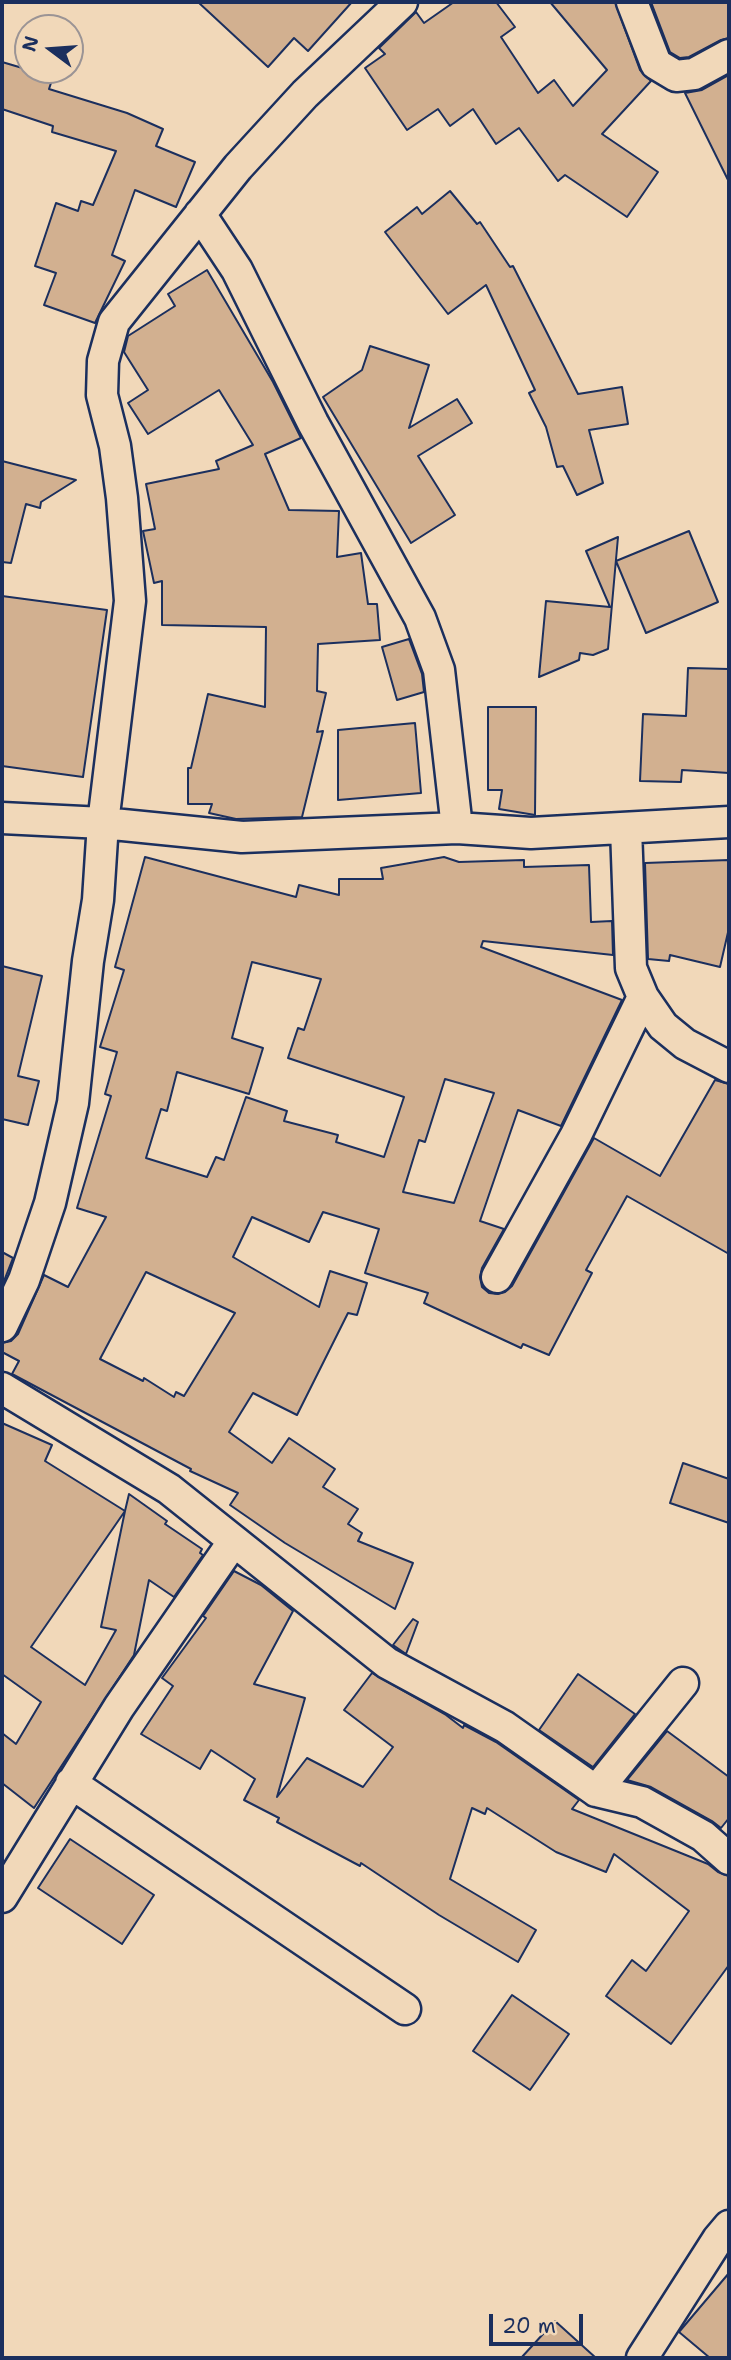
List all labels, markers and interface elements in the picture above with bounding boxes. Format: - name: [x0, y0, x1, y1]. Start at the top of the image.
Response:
- north arrow: [14, 14, 84, 84]
- text: N: [16, 33, 44, 54]
- scale bar: [493, 2300, 588, 2344]
- text: 20 m: [502, 2312, 556, 2340]

